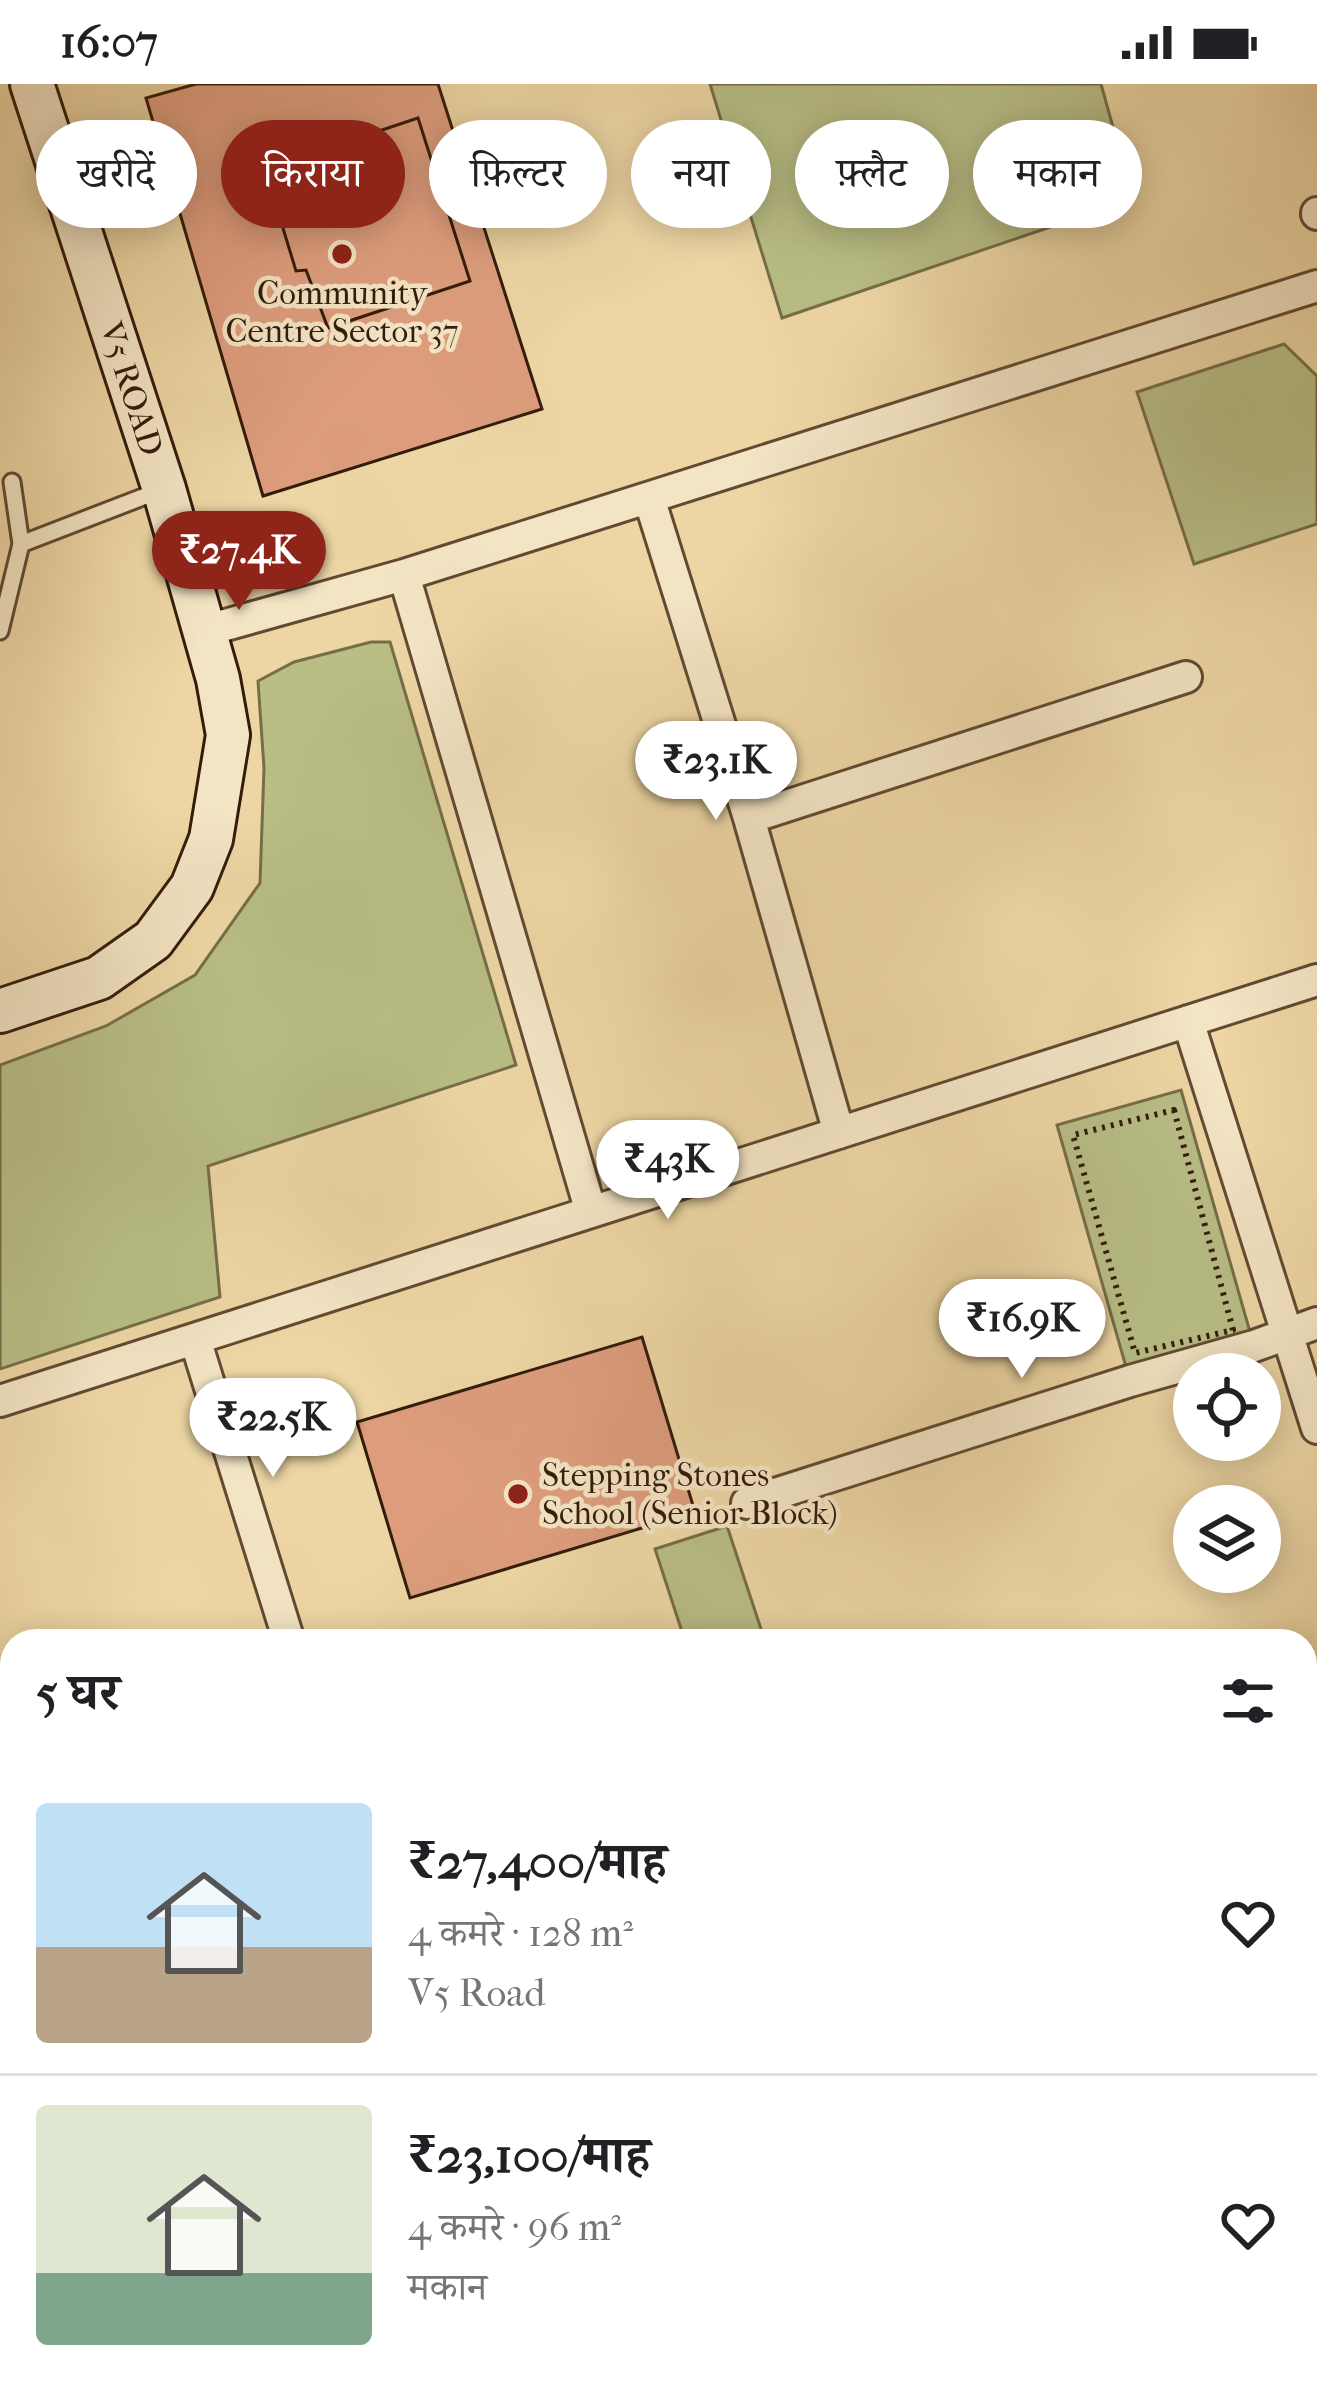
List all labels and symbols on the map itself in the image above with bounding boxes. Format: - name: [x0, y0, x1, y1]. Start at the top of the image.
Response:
- marker: Community Centre Sector 37: [329, 241, 355, 267]
- place label: Community Centre Sector 37: [225, 274, 459, 351]
- street label: V5 ROAD: [91, 316, 171, 461]
- pin: ₹27.4K: [141, 511, 337, 613]
- pin: ₹23.1K: [618, 721, 814, 823]
- pin: ₹43K: [597, 1120, 739, 1222]
- pin: ₹16.9K: [924, 1279, 1120, 1381]
- pin: ₹22.5K: [175, 1378, 371, 1480]
- place label: Stepping Stones School (Senior Block): [542, 1456, 838, 1533]
- marker: Stepping Stones School (Senior Block): [505, 1481, 531, 1507]

